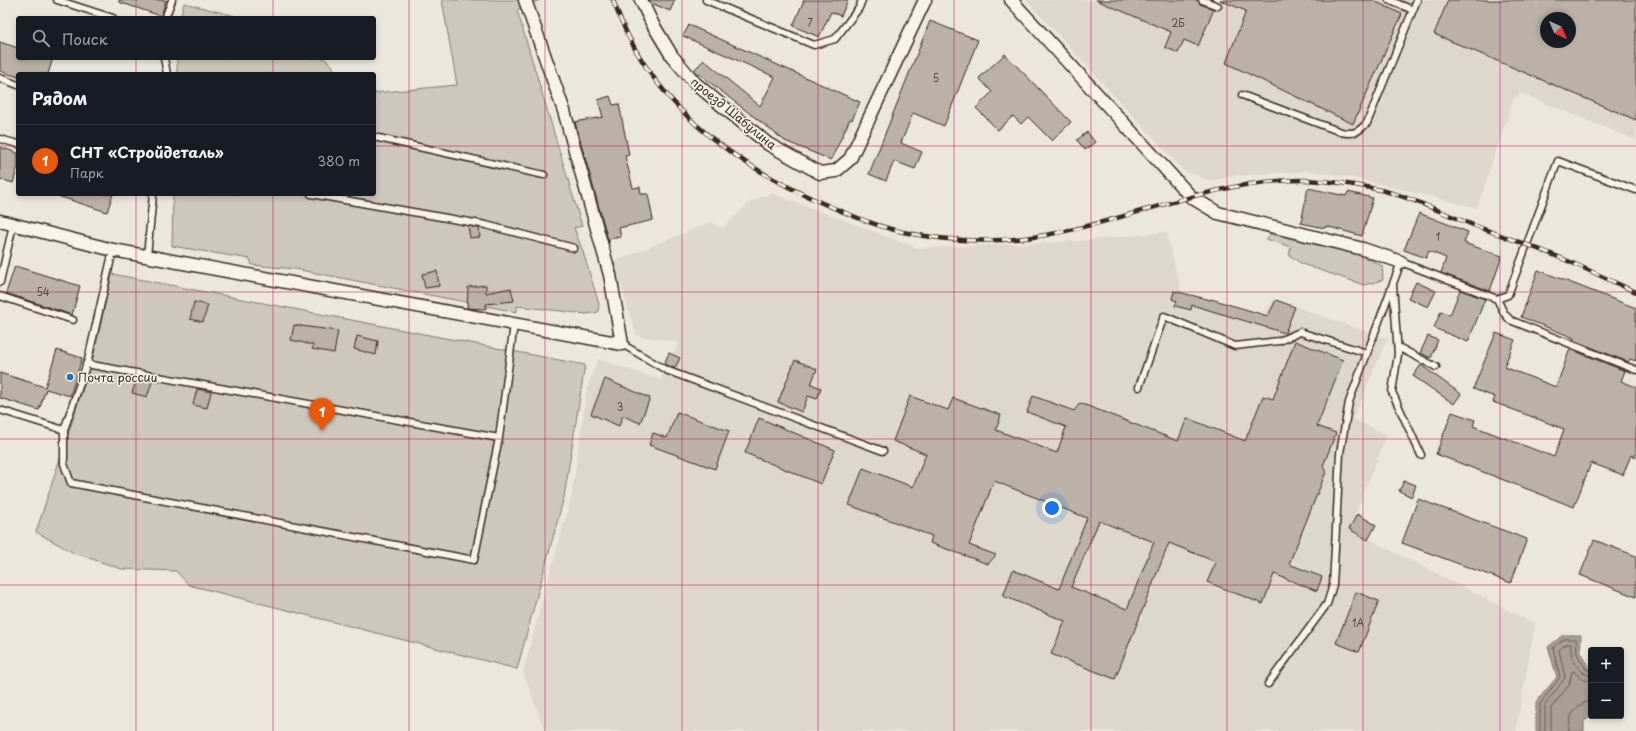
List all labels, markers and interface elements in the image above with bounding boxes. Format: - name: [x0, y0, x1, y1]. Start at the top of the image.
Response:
- north arrow: [1540, 12, 1576, 48]
- house number: 7: [807, 15, 813, 30]
- house number: 2Б: [1171, 15, 1185, 30]
- search box: [16, 16, 376, 60]
- icon: search: [30, 27, 52, 49]
- text: Поиск: [62, 27, 108, 50]
- house number: 5: [933, 70, 939, 85]
- street label: проезд Шабулина: [687, 73, 781, 154]
- text: Рядом: [32, 85, 87, 111]
- text: СНТ «Стройдеталь»: [70, 140, 224, 163]
- text: 1: [42, 151, 48, 170]
- text: 380 m: [317, 151, 360, 170]
- text: Парк: [70, 163, 104, 182]
- house number: 1: [1436, 229, 1440, 244]
- house number: 54: [36, 284, 50, 299]
- place label: Почта россии: [78, 368, 157, 386]
- marker: Почта россии: [65, 372, 75, 382]
- pin: 1: [309, 398, 335, 431]
- house number: 3: [617, 399, 623, 414]
- your location: [1042, 498, 1062, 518]
- house number: 1А: [1352, 615, 1364, 630]
- map controls: [1588, 647, 1624, 719]
- button: +: [1588, 647, 1624, 683]
- button: −: [1588, 683, 1624, 719]

